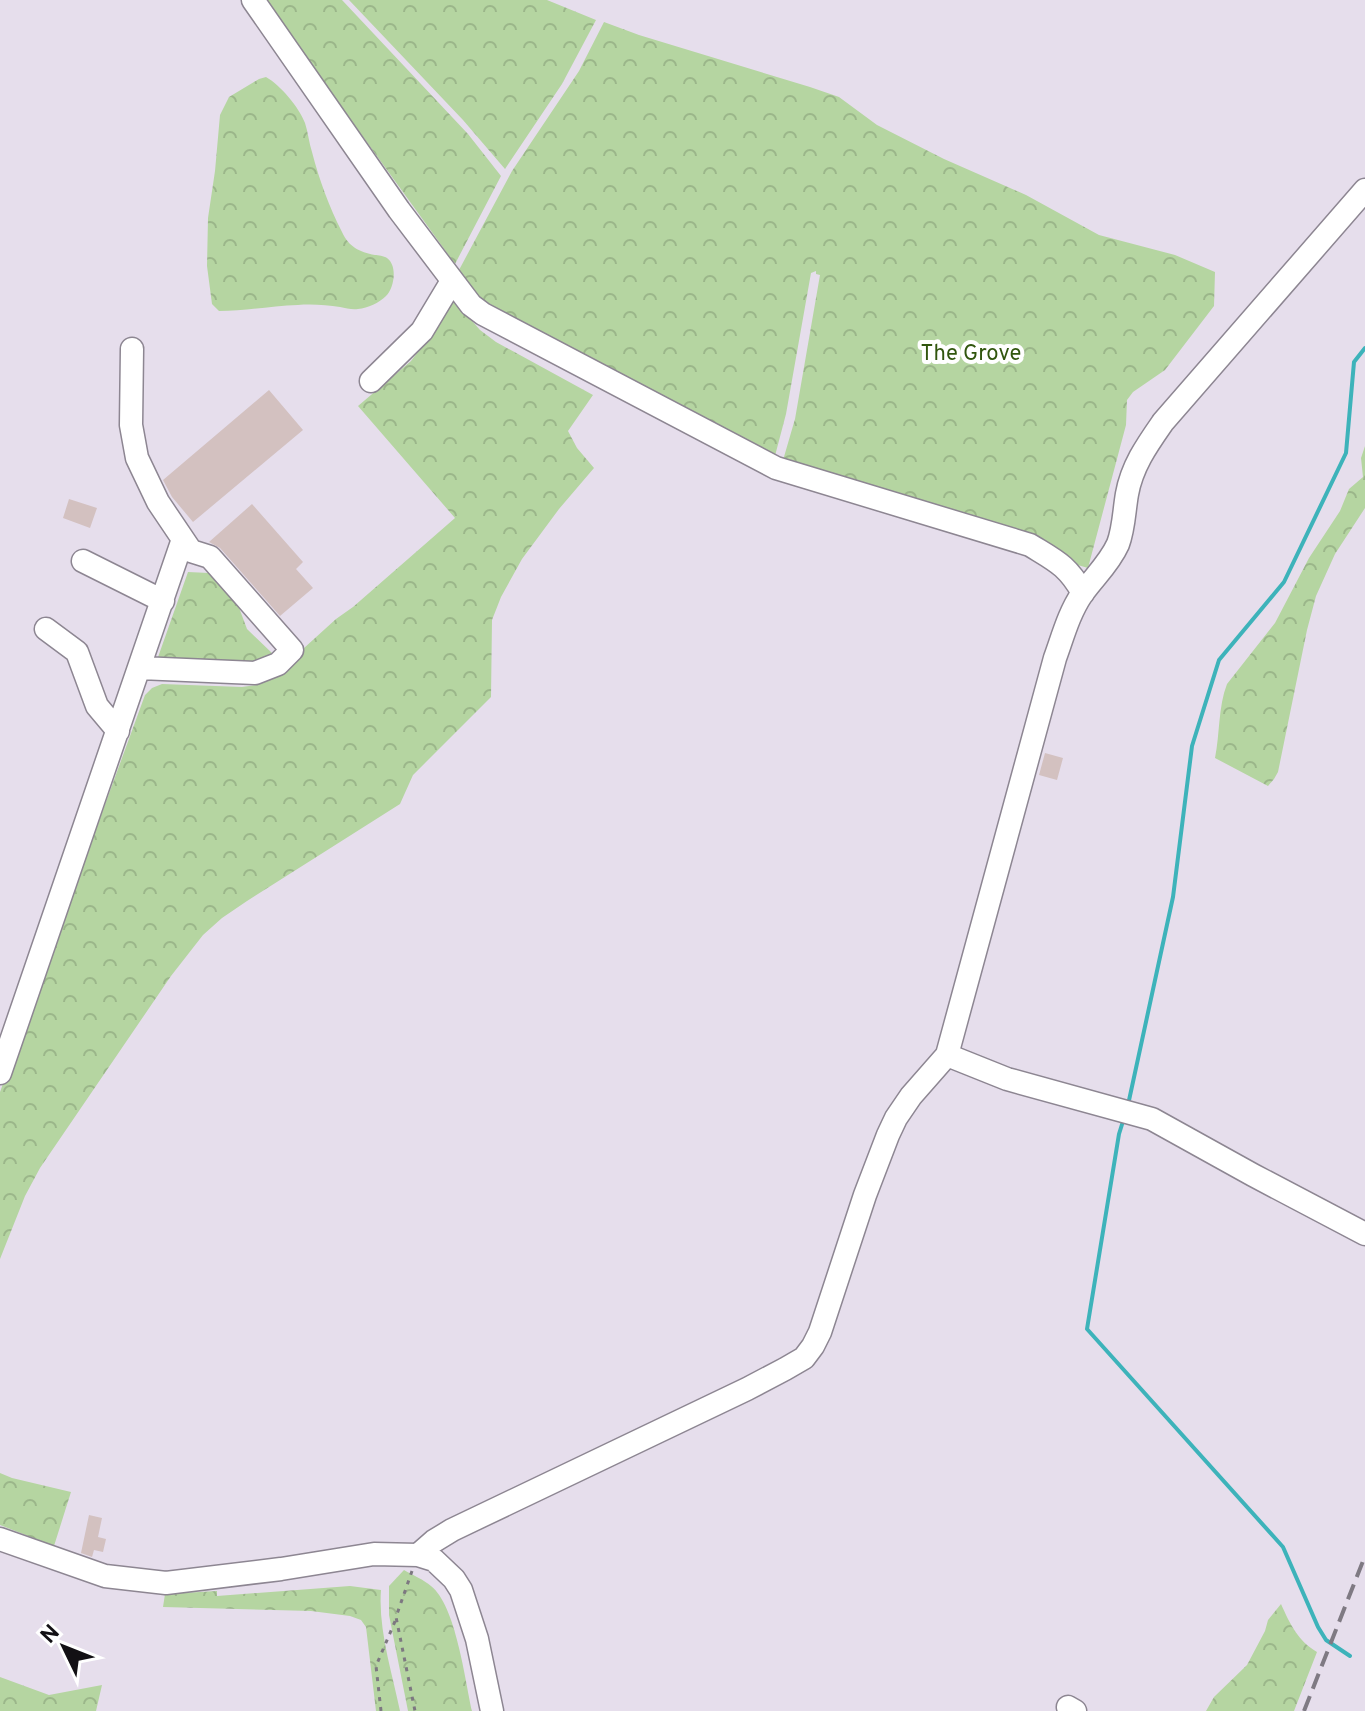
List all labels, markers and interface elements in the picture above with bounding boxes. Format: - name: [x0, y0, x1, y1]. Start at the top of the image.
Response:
- park label: The Grove: [921, 341, 1021, 368]
- north arrow: [24, 1607, 104, 1687]
- text: N: [36, 1620, 66, 1650]

